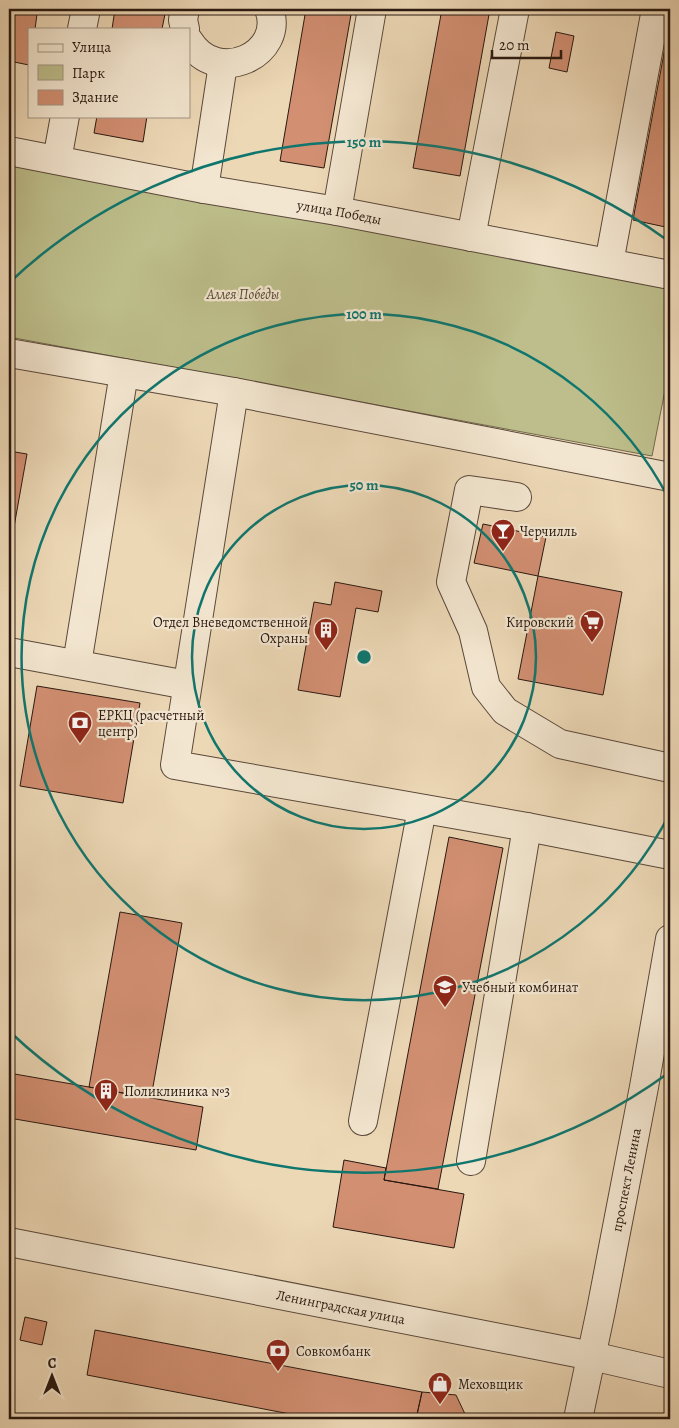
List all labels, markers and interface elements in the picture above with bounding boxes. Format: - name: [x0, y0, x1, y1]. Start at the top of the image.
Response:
- legend: [28, 28, 190, 118]
- scale bar: [492, 28, 560, 60]
- text: 20 m: [499, 35, 530, 55]
- text: Улица: [72, 37, 111, 57]
- text: Парк: [72, 63, 105, 83]
- text: Здание: [72, 87, 119, 107]
- text: 150 m: [347, 132, 382, 152]
- street label: улица Победы: [295, 195, 383, 229]
- park label: Аллея Победы: [206, 285, 280, 304]
- text: 100 m: [346, 304, 382, 324]
- text: 50 m: [349, 475, 379, 495]
- bar icon: Черчилль: [490, 518, 516, 552]
- place label: Черчилль: [520, 522, 577, 541]
- supermarket icon: Кировский: [579, 609, 605, 643]
- place label: Отдел Вневедомственной Охраны: [153, 613, 308, 648]
- place label: Кировский: [506, 613, 574, 632]
- building icon: Отдел Вневедомственной Охраны: [313, 617, 339, 651]
- centre of rings: [355, 648, 373, 666]
- place label: ЕРКЦ (расчетный центр): [98, 706, 204, 741]
- bank icon: ЕРКЦ (расчетный центр): [67, 710, 93, 744]
- school or university icon: Учебный комбинат: [432, 974, 458, 1008]
- place label: Учебный комбинат: [462, 978, 578, 997]
- building icon: Поликлиника №3: [93, 1078, 119, 1112]
- place label: Поликлиника №3: [124, 1082, 230, 1101]
- street label: проспект Ленина: [607, 1126, 646, 1233]
- street label: Ленинградская улица: [275, 1285, 407, 1329]
- bank icon: Совкомбанк: [265, 1338, 291, 1372]
- place label: Совкомбанк: [296, 1342, 371, 1361]
- north arrow: [28, 1350, 78, 1400]
- text: С: [48, 1354, 57, 1373]
- shop icon: Меховщик: [427, 1371, 453, 1405]
- place label: Меховщик: [458, 1375, 523, 1394]

